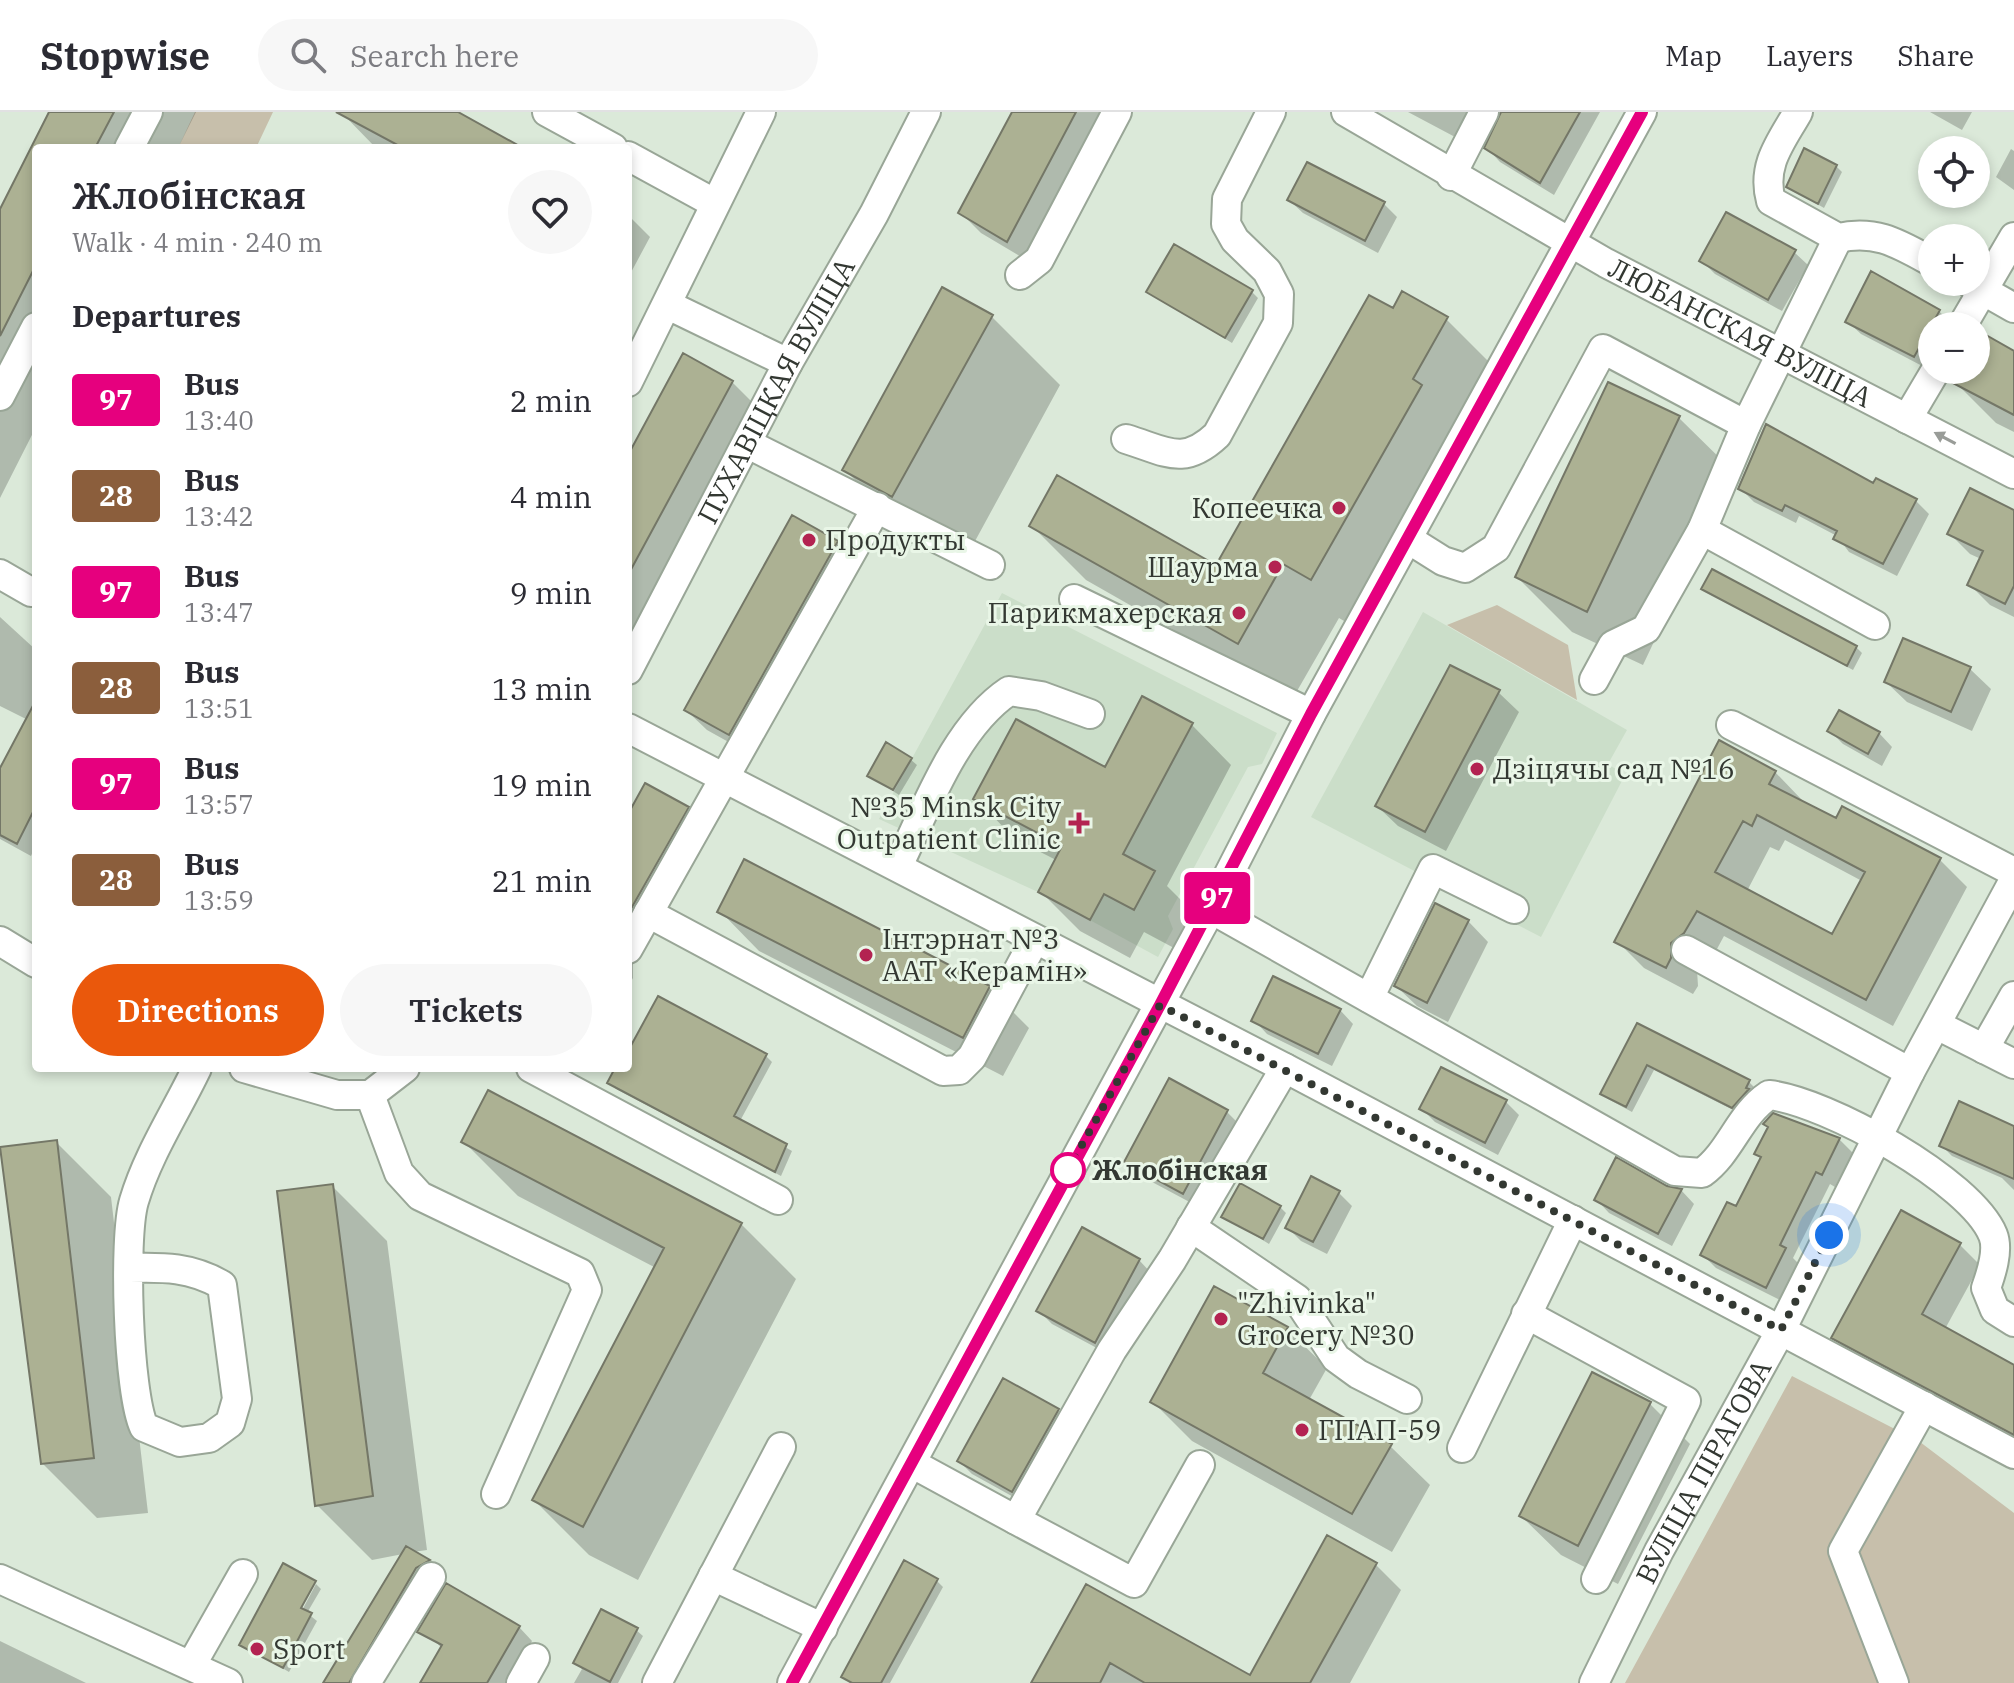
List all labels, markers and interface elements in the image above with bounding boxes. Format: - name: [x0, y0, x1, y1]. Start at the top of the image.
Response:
- search box: [258, 19, 818, 91]
- text: Stopwise: [40, 31, 210, 80]
- icon: search: [286, 33, 330, 77]
- text: Search here: [350, 36, 519, 75]
- text: Map: [1665, 37, 1722, 74]
- text: Layers: [1766, 37, 1853, 74]
- text: Share: [1897, 37, 1974, 74]
- map controls: [1918, 136, 1990, 384]
- button: locate: [1918, 136, 1990, 208]
- text: Жлобінская: [72, 170, 306, 219]
- button: heart: [508, 170, 592, 254]
- button: +: [1918, 224, 1990, 296]
- text: Walk · 4 min · 240 m: [72, 225, 323, 259]
- street label: ЛЮБАНСКАЯ ВУЛІЦА: [1603, 249, 1879, 415]
- street label: ПУХАВІЦКАЯ ВУЛІЦА: [688, 251, 863, 530]
- text: Departures: [72, 296, 241, 335]
- button: −: [1918, 312, 1990, 384]
- text: Bus: [184, 364, 239, 403]
- text: 97: [99, 381, 133, 418]
- text: 2 min: [510, 381, 592, 420]
- text: 13:40: [184, 403, 254, 437]
- one-way arrow: [1933, 432, 1956, 445]
- text: Bus: [184, 460, 239, 499]
- text: 28: [99, 477, 133, 514]
- text: 4 min: [510, 477, 592, 516]
- place label: Копеечка: [1191, 489, 1323, 526]
- text: 13:42: [184, 499, 254, 533]
- marker: Копеечка: [1330, 499, 1348, 517]
- place label: Продукты: [825, 521, 966, 558]
- marker: Продукты: [800, 531, 818, 549]
- place label: Шаурма: [1147, 548, 1259, 585]
- text: Bus: [184, 556, 239, 595]
- marker: Шаурма: [1266, 558, 1284, 576]
- text: 97: [99, 573, 133, 610]
- text: 9 min: [510, 573, 592, 612]
- place label: Парикмахерская: [988, 594, 1223, 631]
- text: 13:47: [184, 595, 254, 629]
- marker: Парикмахерская: [1230, 604, 1248, 622]
- text: Bus: [184, 652, 239, 691]
- text: 28: [99, 669, 133, 706]
- text: 13 min: [492, 669, 592, 708]
- text: 13:51: [184, 691, 254, 725]
- text: Bus: [184, 748, 239, 787]
- place label: Дзіцячы сад №16: [1493, 750, 1735, 787]
- marker: Дзіцячы сад №16: [1468, 760, 1486, 778]
- text: 97: [99, 765, 133, 802]
- text: 19 min: [492, 765, 592, 804]
- text: 13:57: [184, 787, 254, 821]
- place label: №35 Minsk City Outpatient Clinic: [837, 788, 1061, 857]
- marker: №35 Minsk City Outpatient Clinic: [1068, 812, 1090, 834]
- text: Bus: [184, 844, 239, 883]
- text: 28: [99, 861, 133, 898]
- text: 21 min: [492, 861, 592, 900]
- line badge: 97: [1181, 872, 1253, 924]
- text: 97: [1200, 879, 1234, 916]
- text: 13:59: [184, 883, 254, 917]
- place label: Інтэрнат №3 ААТ «Керамін»: [882, 920, 1087, 989]
- marker: Інтэрнат №3 ААТ «Керамін»: [857, 946, 875, 964]
- button: Directions: [72, 964, 324, 1056]
- button: Tickets: [340, 964, 592, 1056]
- place label: Жлобінская: [1092, 1151, 1268, 1188]
- marker: Жлобінская: [1051, 1153, 1085, 1187]
- your location: [1809, 1215, 1849, 1255]
- place label: "Zhivinka" Grocery №30: [1237, 1284, 1414, 1353]
- marker: "Zhivinka" Grocery №30: [1212, 1310, 1230, 1328]
- street label: ВУЛІЦА ПІРАГОВА: [1627, 1353, 1779, 1590]
- place label: ГПАП-59: [1318, 1411, 1442, 1448]
- marker: ГПАП-59: [1293, 1421, 1311, 1439]
- place label: Sport: [273, 1630, 345, 1667]
- marker: Sport: [248, 1640, 266, 1658]

